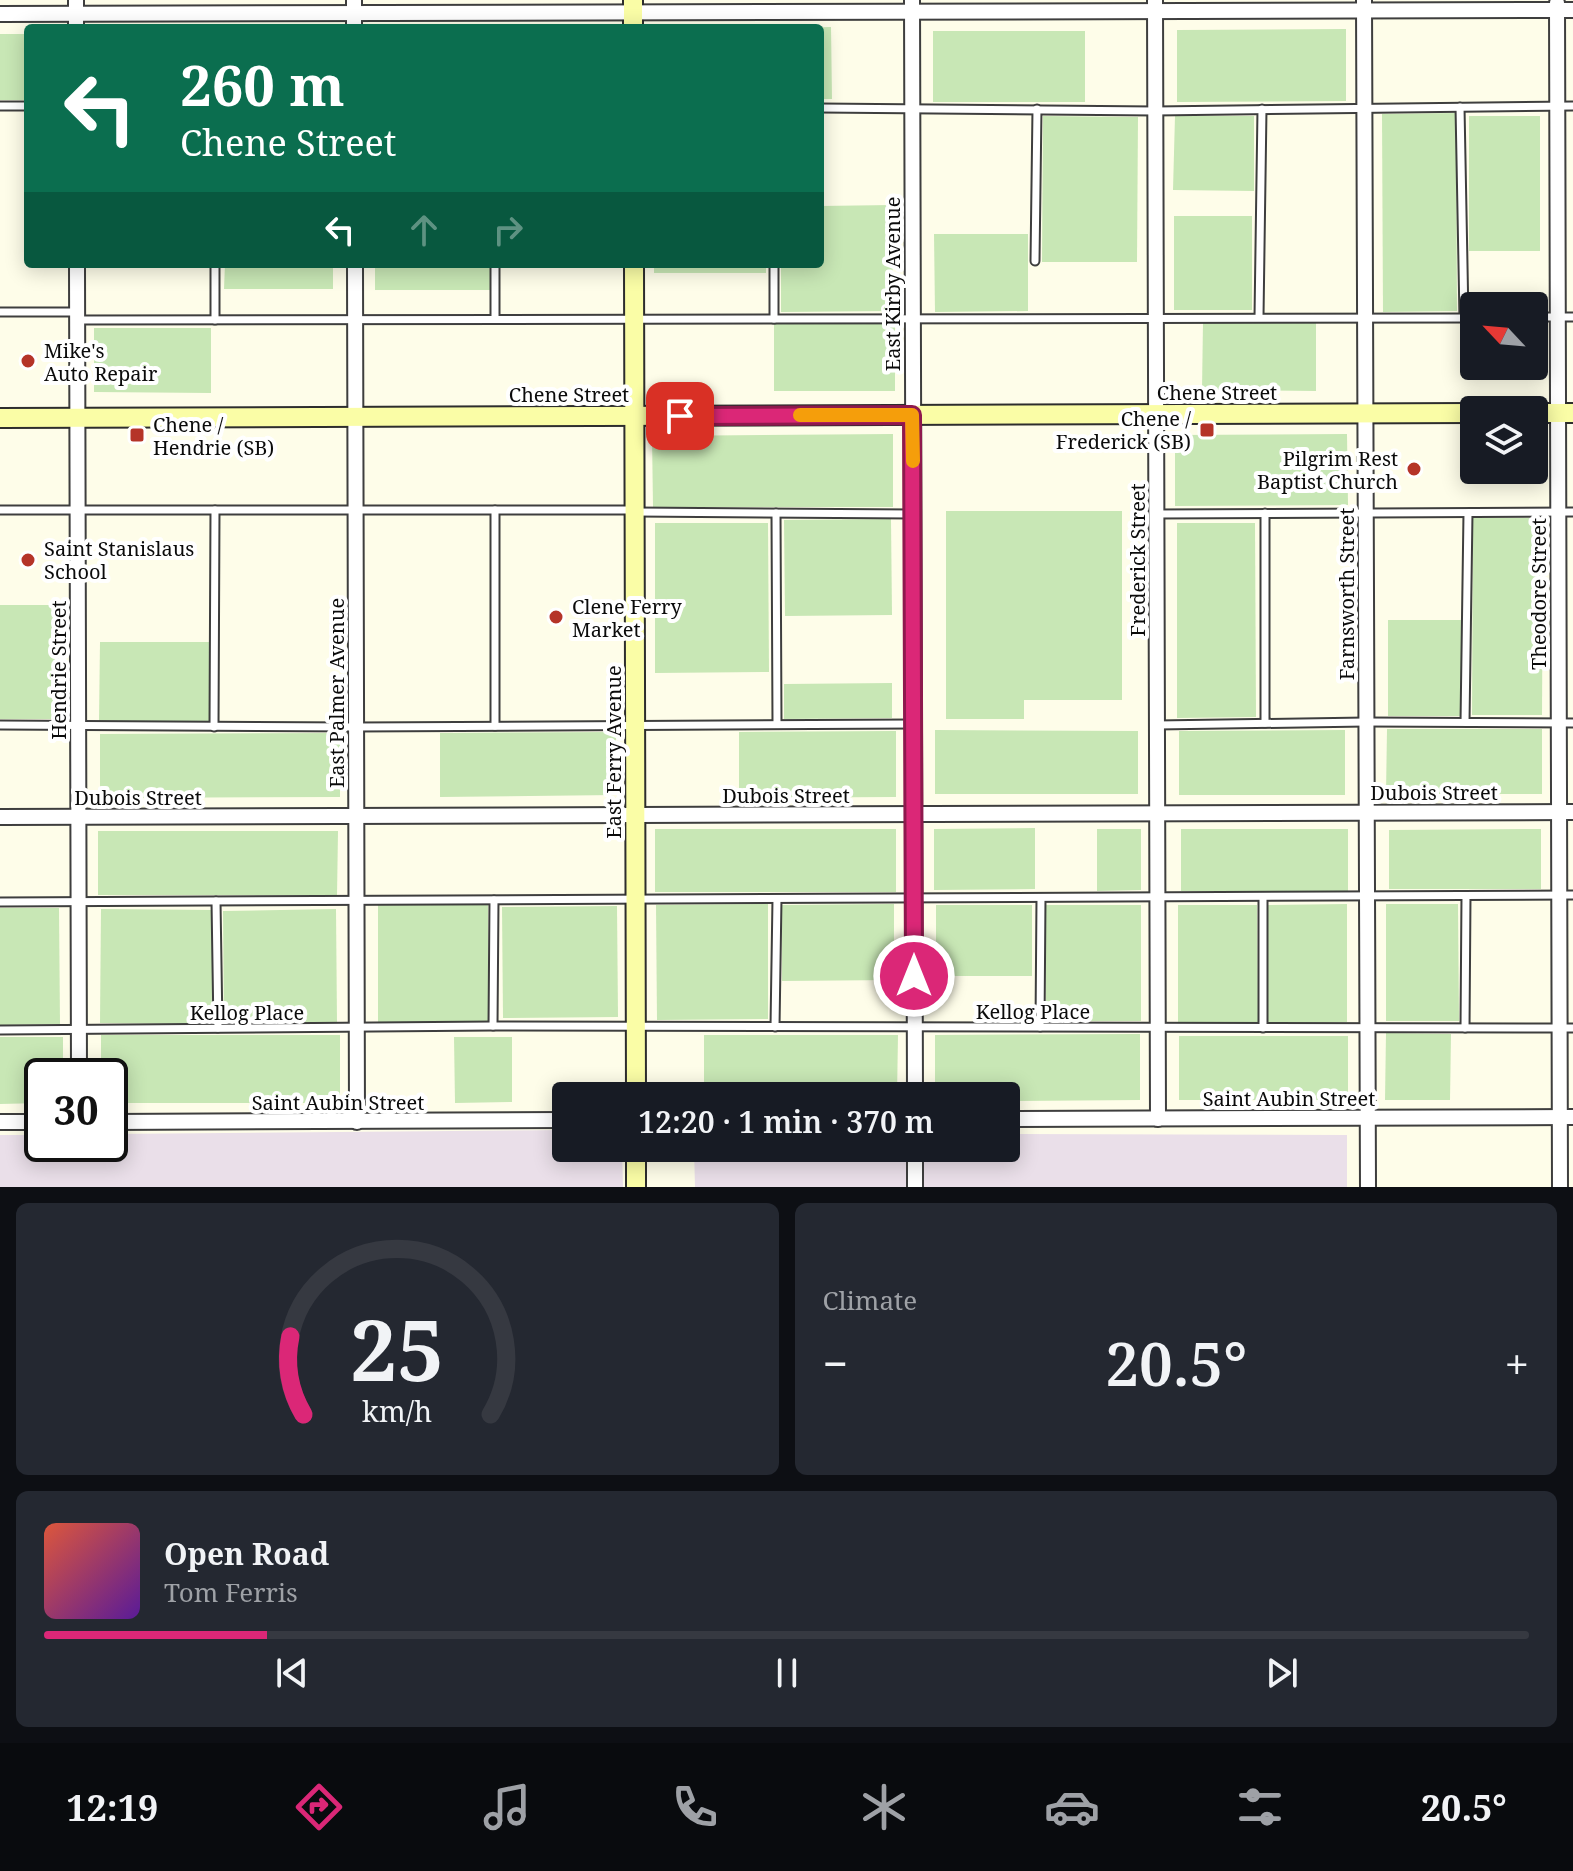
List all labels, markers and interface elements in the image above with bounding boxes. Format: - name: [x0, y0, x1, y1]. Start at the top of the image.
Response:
- text: 260 m: [180, 46, 345, 122]
- icon: left: [48, 56, 152, 160]
- text: Chene Street: [180, 118, 396, 167]
- street label: East Kirby Avenue: [879, 197, 906, 371]
- icon: left: [318, 208, 362, 252]
- icon: ahead: [402, 208, 446, 252]
- icon: right: [486, 208, 530, 252]
- north arrow: [1460, 292, 1548, 380]
- map controls: [1460, 292, 1548, 484]
- place label: Mike's Auto Repair: [44, 337, 158, 387]
- marker: Mike's Auto Repair: [19, 352, 37, 370]
- street label: Chene Street: [1157, 379, 1277, 406]
- street label: Chene Street: [509, 381, 629, 408]
- pin: [646, 382, 714, 450]
- icon: arrive: [658, 394, 702, 438]
- button: layers: [1460, 396, 1548, 484]
- place label: Chene / Frederick (SB): [1056, 405, 1191, 455]
- place label: Chene / Hendrie (SB): [153, 411, 274, 461]
- marker: Chene / Frederick (SB): [1198, 421, 1216, 439]
- marker: Chene / Hendrie (SB): [128, 426, 146, 444]
- place label: Pilgrim Rest Baptist Church: [1257, 445, 1398, 495]
- marker: Pilgrim Rest Baptist Church: [1405, 460, 1423, 478]
- street label: Frederick Street: [1124, 483, 1151, 637]
- street label: Farnsworth Street: [1333, 508, 1360, 680]
- street label: Theodore Street: [1525, 518, 1552, 670]
- place label: Saint Stanislaus School: [44, 535, 194, 585]
- marker: Saint Stanislaus School: [19, 551, 37, 569]
- place label: Clene Ferry Market: [572, 593, 683, 643]
- street label: East Palmer Avenue: [323, 598, 350, 788]
- street label: Hendrie Street: [45, 600, 72, 740]
- marker: Clene Ferry Market: [547, 608, 565, 626]
- street label: East Ferry Avenue: [600, 665, 627, 839]
- street label: Dubois Street: [1370, 779, 1498, 806]
- street label: Dubois Street: [722, 782, 850, 809]
- street label: Dubois Street: [74, 784, 202, 811]
- position arrow: [872, 934, 956, 1018]
- street label: Kellog Place: [976, 998, 1090, 1025]
- street label: Kellog Place: [190, 999, 304, 1026]
- speed limit sign: 30: [24, 1058, 128, 1162]
- street label: Saint Aubin Street: [1203, 1085, 1375, 1112]
- street label: Saint Aubin Street: [252, 1089, 424, 1116]
- text: 12:20 · 1 min · 370 m: [638, 1101, 934, 1142]
- text: Climate: [823, 1282, 917, 1318]
- text: 25: [350, 1292, 444, 1405]
- text: 20.5°: [1105, 1322, 1247, 1404]
- text: −: [823, 1333, 848, 1393]
- text: +: [1504, 1333, 1529, 1393]
- text: km/h: [362, 1391, 432, 1430]
- text: Open Road: [164, 1533, 329, 1574]
- text: Tom Ferris: [164, 1574, 298, 1610]
- icon: previous: [270, 1651, 314, 1695]
- icon: pause: [765, 1651, 809, 1695]
- icon: next: [1260, 1651, 1304, 1695]
- icon: directions: [291, 1779, 347, 1835]
- icon: music: [479, 1779, 535, 1835]
- icon: phone: [667, 1779, 723, 1835]
- icon: climate: [856, 1779, 912, 1835]
- icon: car: [1044, 1779, 1100, 1835]
- icon: filters: [1232, 1779, 1288, 1835]
- text: 12:19: [66, 1783, 158, 1832]
- text: 20.5°: [1421, 1783, 1507, 1832]

